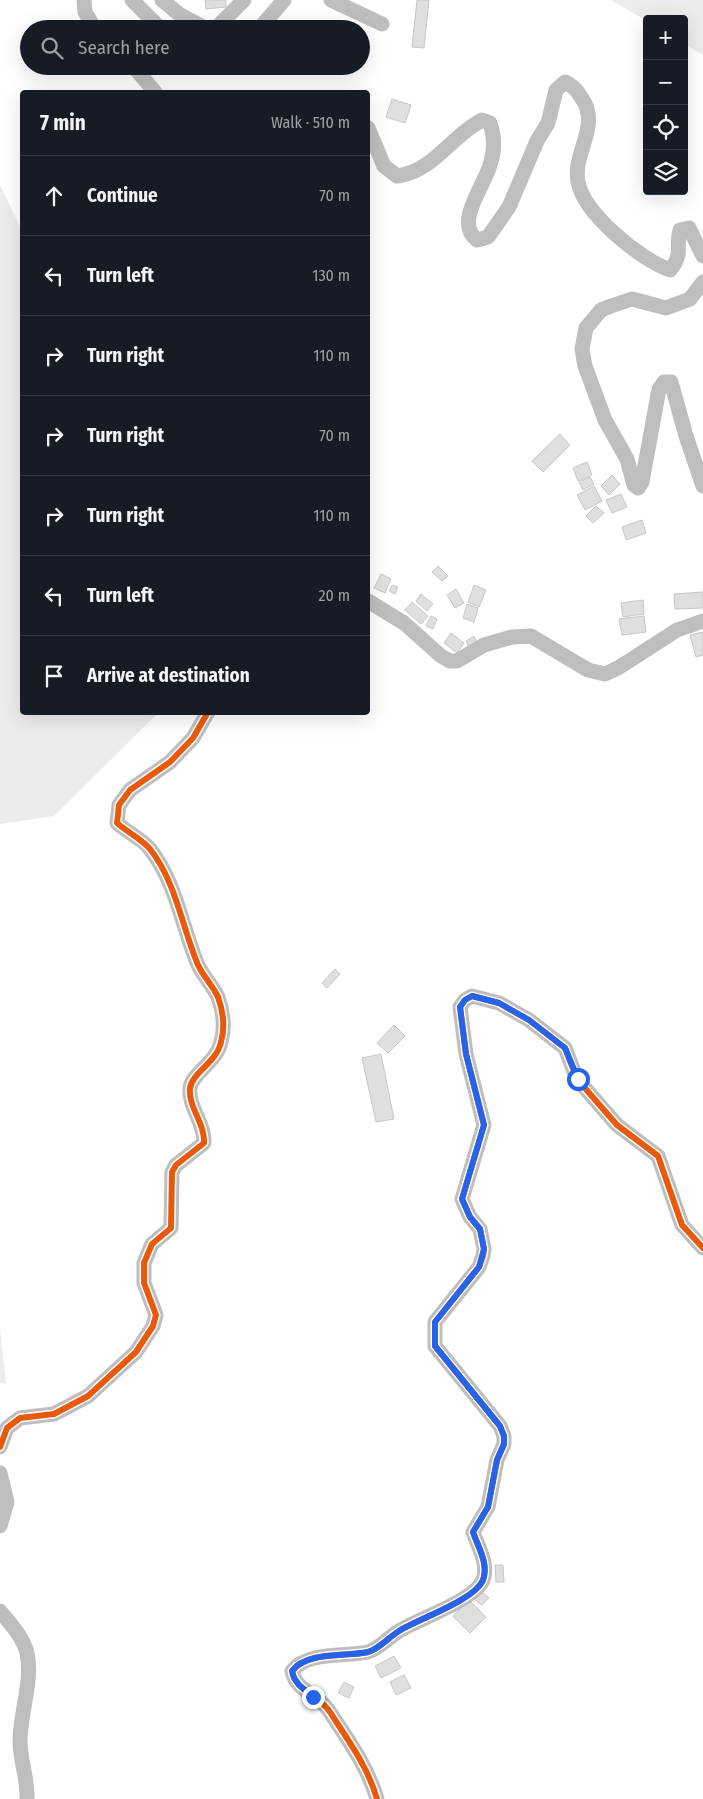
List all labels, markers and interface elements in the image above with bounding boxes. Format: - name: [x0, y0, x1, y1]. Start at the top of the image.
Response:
- map controls: [643, 15, 688, 195]
- button: +: [643, 15, 688, 60]
- search box: [20, 20, 370, 75]
- icon: search: [38, 34, 66, 62]
- text: Search here: [78, 36, 170, 59]
- button: −: [643, 60, 688, 105]
- button: locate: [643, 105, 688, 150]
- text: 7 min: [40, 110, 86, 136]
- text: Walk · 510 m: [271, 113, 350, 132]
- button: layers: [643, 150, 688, 195]
- icon: ahead: [40, 182, 68, 210]
- text: Continue: [87, 184, 158, 207]
- text: 70 m: [319, 186, 350, 205]
- icon: left: [40, 262, 68, 290]
- text: Turn left: [87, 264, 154, 287]
- text: 130 m: [312, 266, 350, 285]
- icon: right: [40, 342, 68, 370]
- text: Turn right: [87, 344, 164, 367]
- text: 110 m: [313, 346, 350, 365]
- icon: right: [40, 422, 68, 450]
- text: Turn right: [87, 424, 164, 447]
- text: 70 m: [319, 426, 350, 445]
- icon: right: [40, 502, 68, 530]
- text: Turn right: [87, 504, 164, 527]
- text: 110 m: [313, 506, 350, 525]
- icon: left: [40, 582, 68, 610]
- text: Turn left: [87, 584, 154, 607]
- text: 20 m: [319, 586, 350, 605]
- icon: arrive: [40, 662, 68, 690]
- text: Arrive at destination: [87, 664, 250, 687]
- route start: [567, 1068, 590, 1091]
- route end: [302, 1686, 325, 1709]

